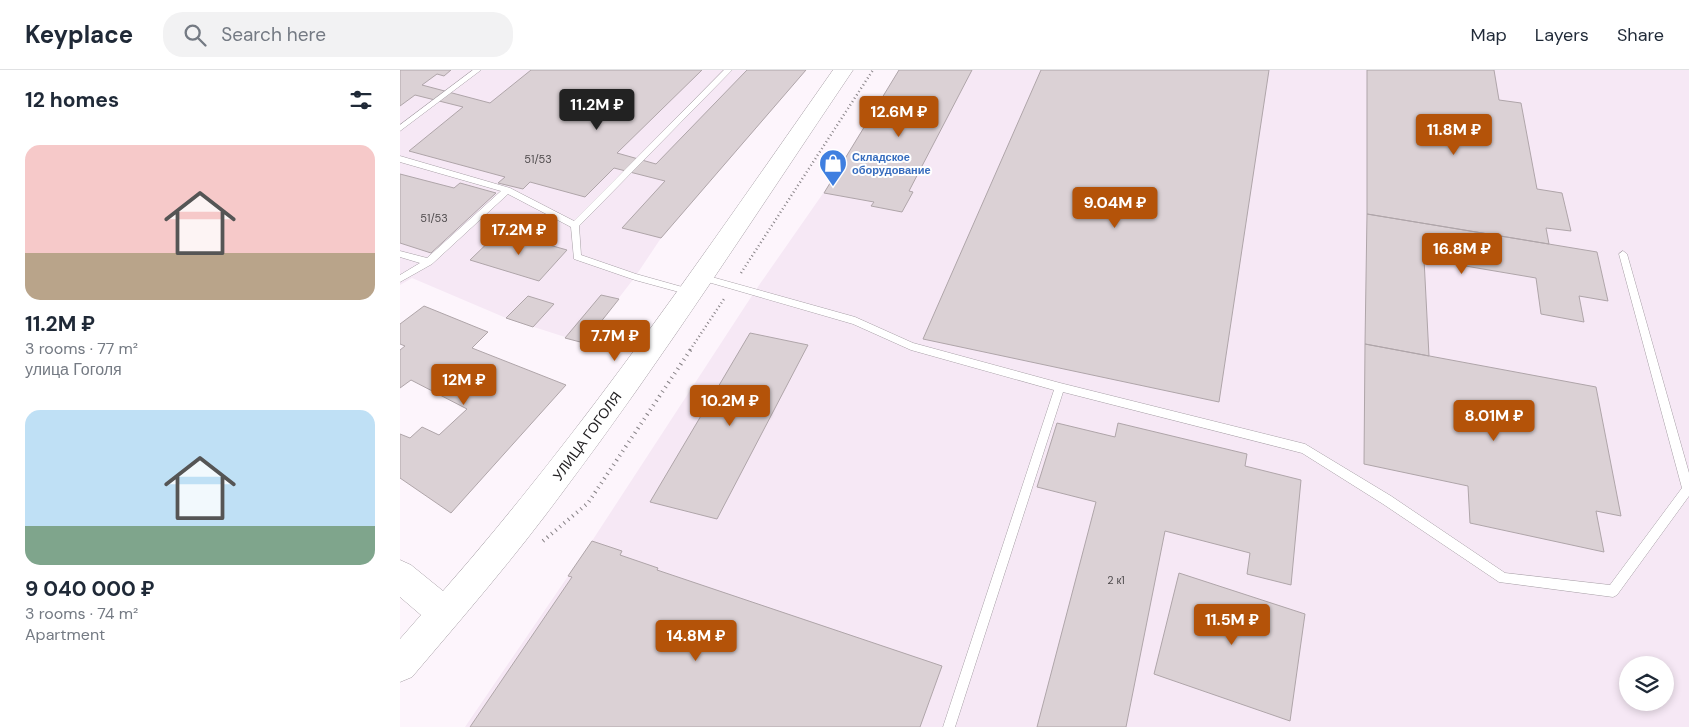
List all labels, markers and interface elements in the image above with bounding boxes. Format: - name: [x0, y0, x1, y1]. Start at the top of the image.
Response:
- search box: [163, 12, 513, 57]
- text: Keyplace: [25, 19, 133, 50]
- icon: search: [181, 21, 209, 49]
- text: Search here: [221, 22, 326, 47]
- text: Map: [1471, 23, 1507, 47]
- text: Layers: [1535, 23, 1589, 47]
- text: Share: [1617, 23, 1664, 47]
- text: 12 homes: [25, 86, 119, 114]
- icon: filters: [347, 86, 375, 114]
- pin: 11.2M ₽: [551, 88, 643, 131]
- text: 11.2M ₽: [570, 94, 624, 115]
- pin: 12.6M ₽: [853, 96, 945, 138]
- text: 12.6M ₽: [870, 101, 928, 122]
- pin: 11.8M ₽: [1408, 114, 1500, 156]
- text: 11.8M ₽: [1427, 119, 1481, 140]
- shop icon: Складское оборудование: [818, 148, 848, 187]
- place label: Складское оборудование: [852, 150, 931, 177]
- house number: 51/53: [524, 152, 552, 166]
- icon: home: [155, 178, 245, 268]
- pin: 9.04M ₽: [1069, 186, 1161, 229]
- text: 9.04M ₽: [1083, 192, 1147, 213]
- house number: 51/53: [420, 211, 448, 225]
- pin: 17.2M ₽: [473, 214, 565, 256]
- text: 17.2M ₽: [491, 219, 547, 240]
- pin: 16.8M ₽: [1416, 232, 1508, 275]
- text: 16.8M ₽: [1433, 238, 1491, 259]
- text: 11.2M ₽: [25, 310, 95, 338]
- pin: 7.7M ₽: [574, 320, 656, 362]
- text: 7.7M ₽: [591, 325, 639, 346]
- text: 3 rooms · 77 m²: [25, 338, 138, 359]
- text: улица Гоголя: [25, 359, 122, 380]
- pin: 12M ₽: [429, 364, 499, 406]
- text: 12M ₽: [442, 369, 486, 390]
- pin: 10.2M ₽: [684, 384, 776, 427]
- street label: УЛИЦА ГОГОЛЯ: [549, 388, 625, 484]
- text: 10.2M ₽: [701, 390, 759, 411]
- pin: 8.01M ₽: [1448, 400, 1540, 442]
- text: 8.01M ₽: [1464, 405, 1524, 426]
- icon: home: [155, 443, 245, 533]
- house number: 2 к1: [1107, 573, 1125, 587]
- text: 9 040 000 ₽: [25, 575, 154, 603]
- text: 3 rooms · 74 m²: [25, 603, 138, 624]
- pin: 11.5M ₽: [1186, 604, 1278, 646]
- text: 11.5M ₽: [1205, 609, 1259, 630]
- pin: 14.8M ₽: [650, 620, 742, 662]
- text: Apartment: [25, 624, 105, 645]
- text: 14.8M ₽: [667, 625, 725, 646]
- map controls: [1619, 656, 1674, 711]
- button: layers: [1619, 656, 1674, 711]

